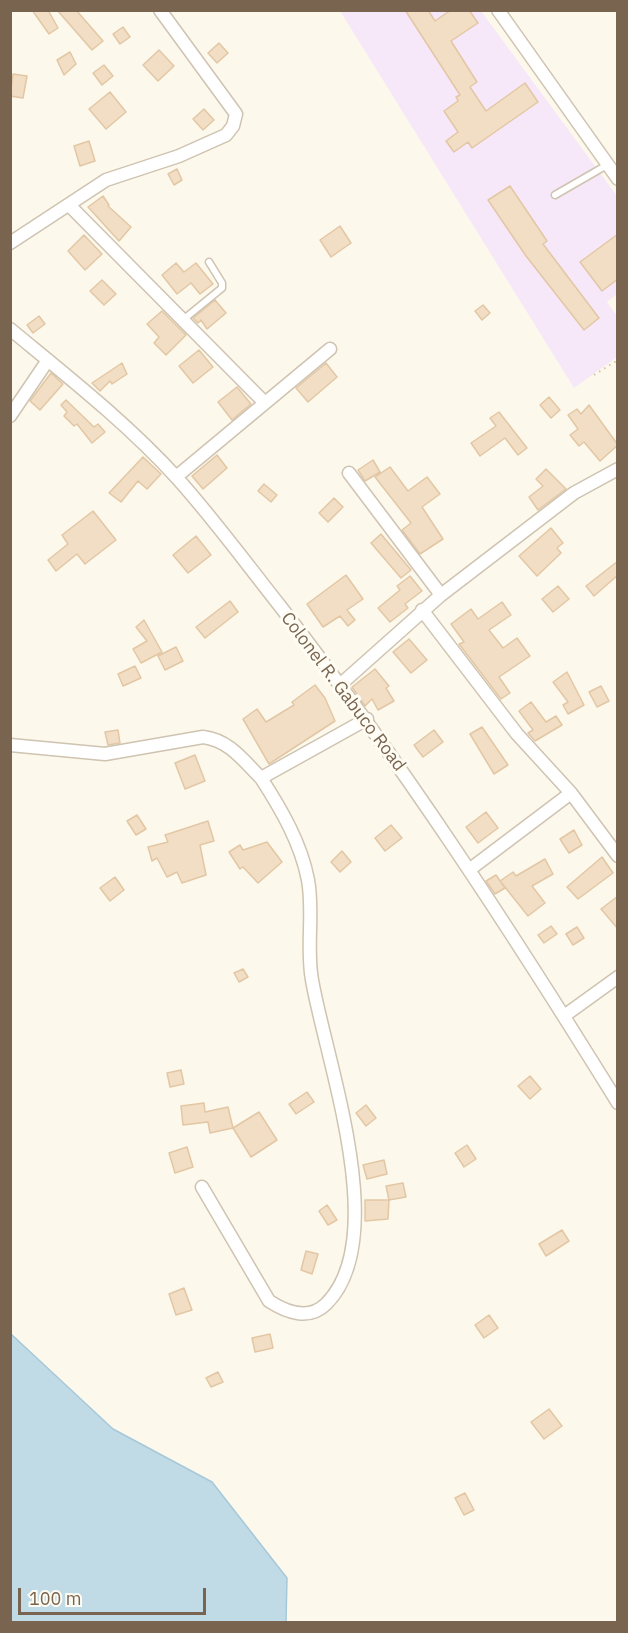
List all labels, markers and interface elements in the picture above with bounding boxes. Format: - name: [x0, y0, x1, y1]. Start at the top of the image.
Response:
- street label: Colonel R. Gabuco Road: [276, 608, 410, 776]
- scale bar: [21, 1576, 208, 1614]
- text: 100 m: [29, 1587, 81, 1610]

